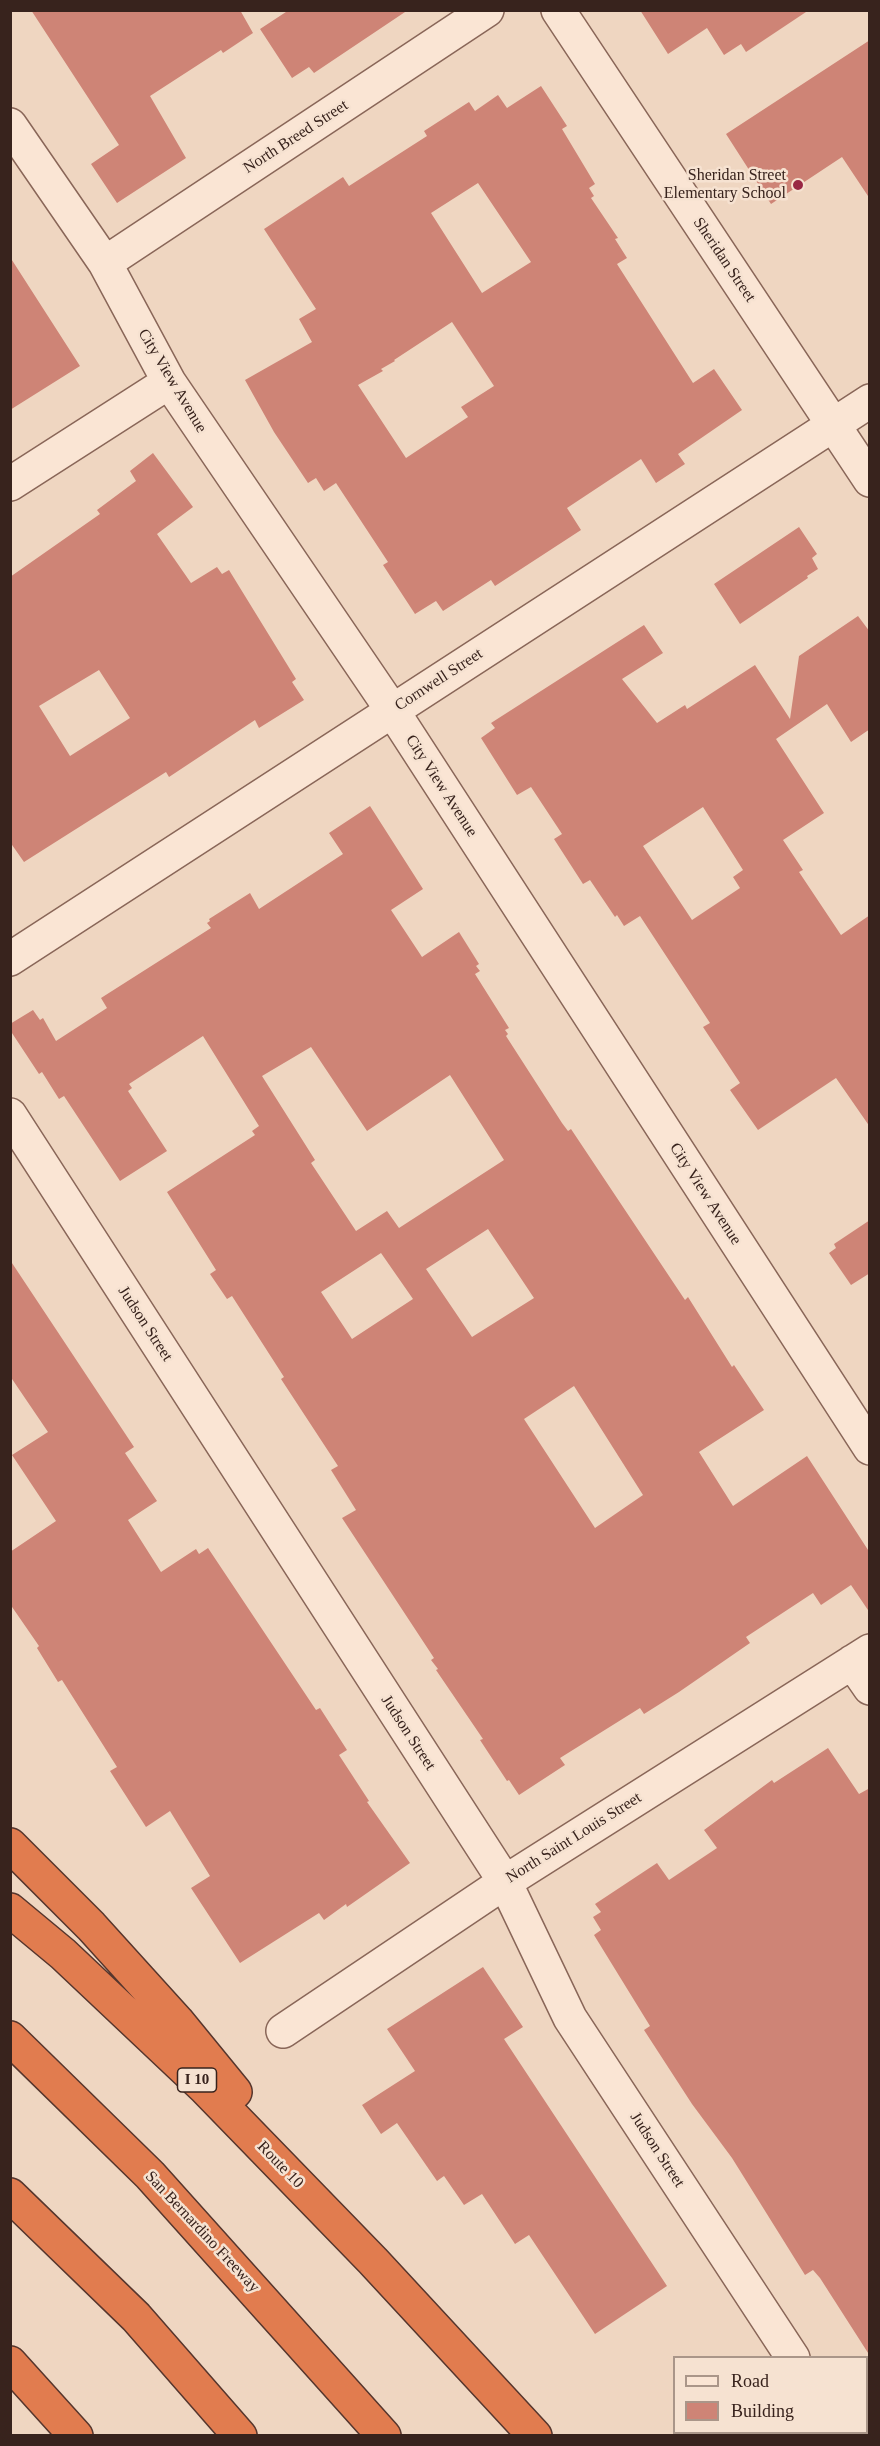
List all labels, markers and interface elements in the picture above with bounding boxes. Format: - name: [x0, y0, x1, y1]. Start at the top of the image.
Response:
- street label: North Breed Street: [240, 96, 352, 178]
- place label: Sheridan Street Elementary School: [664, 166, 786, 204]
- marker: Sheridan Street Elementary School: [791, 178, 805, 192]
- street label: Sheridan Street: [689, 214, 759, 306]
- street label: City View Avenue: [133, 326, 211, 436]
- street label: Cornwell Street: [391, 644, 487, 716]
- street label: City View Avenue: [401, 731, 481, 841]
- street label: City View Avenue: [665, 1139, 745, 1249]
- street label: Judson Street: [114, 1283, 176, 1365]
- street label: Judson Street: [377, 1692, 439, 1774]
- street label: North Saint Louis Street: [503, 1789, 645, 1887]
- road number: I 10: [178, 2068, 216, 2092]
- street label: Judson Street: [626, 2109, 688, 2191]
- street label: Route 10: [253, 2137, 307, 2193]
- street label: San Bernardino Freeway: [141, 2167, 263, 2297]
- legend: [673, 2356, 868, 2434]
- text: Road: [731, 2371, 769, 2391]
- text: Building: [731, 2401, 794, 2421]

